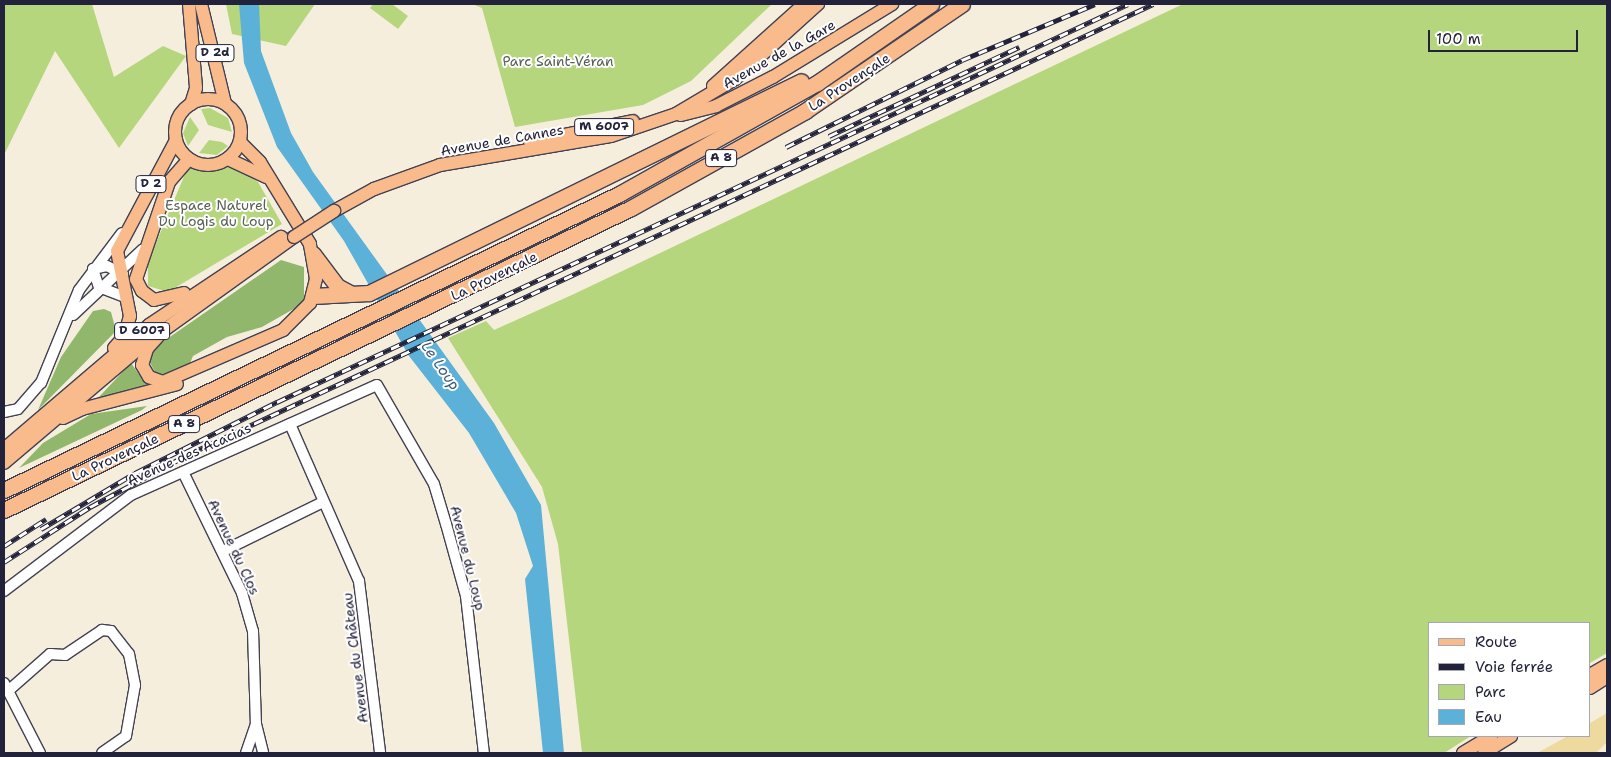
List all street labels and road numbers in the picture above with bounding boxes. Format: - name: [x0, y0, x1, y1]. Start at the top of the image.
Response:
- street label: Avenue de la Gare: [720, 16, 838, 92]
- road number: D 2d: [195, 44, 235, 62]
- street label: La Provençale: [805, 49, 893, 115]
- road number: M 6007: [574, 118, 634, 136]
- street label: Avenue de Cannes: [439, 121, 565, 159]
- road number: A 8: [705, 148, 737, 168]
- road number: D 2: [135, 174, 167, 193]
- street label: La Provençale: [448, 248, 540, 304]
- road number: D 6007: [113, 322, 171, 341]
- road number: A 8: [168, 414, 200, 434]
- street label: Avenue des Acacias: [124, 419, 254, 489]
- street label: La Provençale: [69, 429, 161, 485]
- street label: Avenue du Clos: [205, 497, 263, 597]
- street label: Avenue du Loup: [447, 504, 489, 612]
- street label: Avenue du Château: [339, 592, 371, 724]

